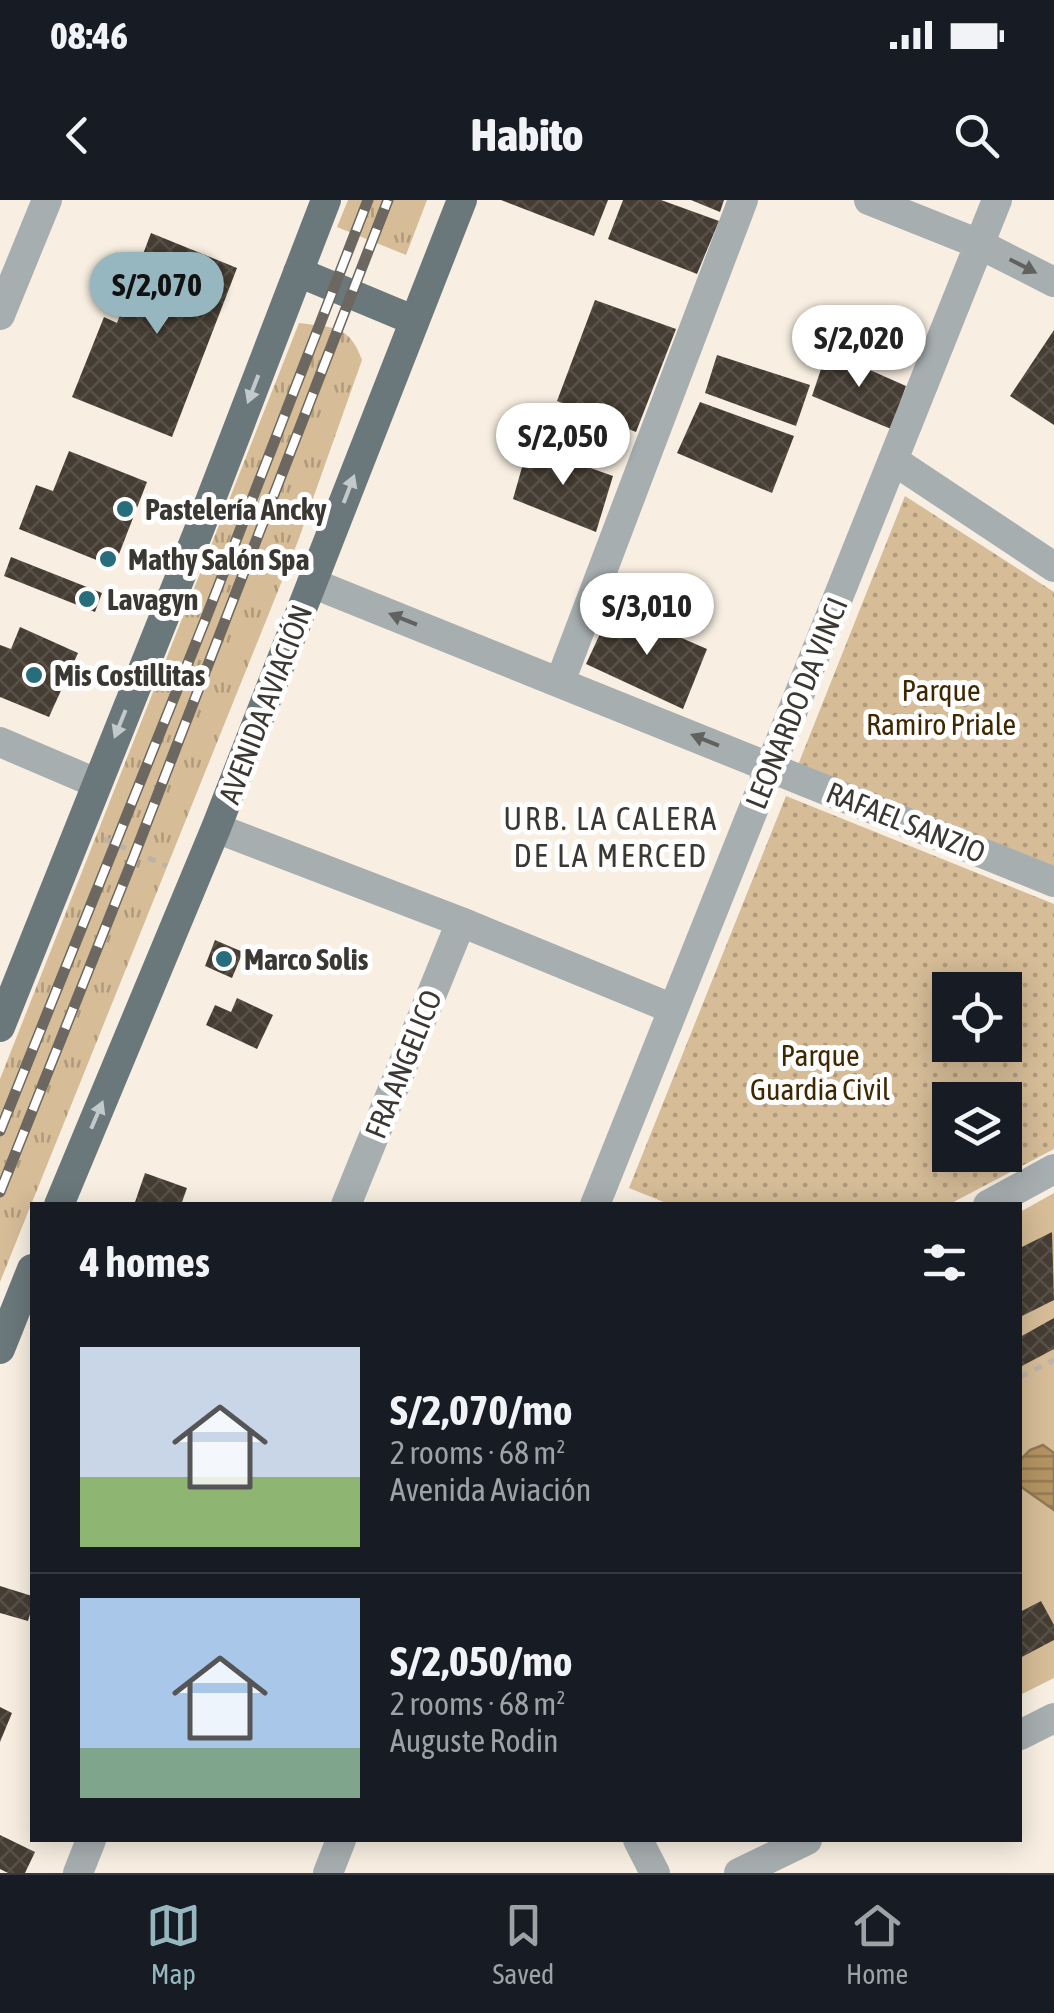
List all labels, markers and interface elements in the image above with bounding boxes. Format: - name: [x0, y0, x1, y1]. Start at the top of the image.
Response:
- text: 08:46: [50, 14, 128, 57]
- icon: back: [50, 108, 105, 163]
- icon: search: [949, 108, 1004, 163]
- text: Habito: [471, 109, 583, 161]
- pin: S/2,070: [65, 252, 249, 337]
- one-way arrow: [1009, 257, 1038, 274]
- text: S/2,070: [112, 266, 202, 303]
- pin: S/2,020: [767, 305, 951, 390]
- text: S/2,020: [814, 319, 904, 356]
- one-way arrow: [245, 374, 260, 404]
- pin: S/2,050: [471, 403, 655, 488]
- text: S/2,050: [518, 417, 608, 454]
- one-way arrow: [341, 474, 357, 504]
- place label: Pastelería Ancky: [145, 492, 327, 526]
- marker: Pastelería Ancky: [114, 498, 136, 520]
- place label: Mathy Salón Spa: [128, 542, 309, 576]
- marker: Mathy Salón Spa: [97, 548, 119, 570]
- pin: S/3,010: [555, 573, 739, 658]
- place label: Lavagyn: [107, 582, 198, 616]
- text: S/3,010: [602, 587, 692, 624]
- marker: Lavagyn: [76, 588, 98, 610]
- street label: LEONARDO DA VINCI: [738, 593, 854, 813]
- street label: AVENIDA AVIACIÓN: [211, 600, 319, 808]
- one-way arrow: [388, 610, 418, 626]
- place label: Mis Costillitas: [54, 658, 206, 692]
- marker: Mis Costillitas: [23, 664, 45, 686]
- park label: Parque Ramiro Priale: [866, 673, 1016, 741]
- one-way arrow: [112, 709, 128, 739]
- one-way arrow: [689, 731, 719, 747]
- street label: RAFAEL SANZIO: [822, 775, 990, 869]
- district label: URB. LA CALERA DE LA MERCED: [503, 800, 719, 874]
- place label: Marco Solis: [244, 942, 369, 976]
- marker: Marco Solis: [213, 948, 235, 970]
- map controls: [932, 972, 1022, 1172]
- button: locate: [932, 972, 1022, 1062]
- street label: FRA ANGELICO: [358, 985, 448, 1143]
- park label: Parque Guardia Civil: [750, 1038, 890, 1106]
- button: layers: [932, 1082, 1022, 1172]
- one-way arrow: [89, 1100, 105, 1130]
- icon: filters: [917, 1235, 972, 1290]
- text: 4 homes: [80, 1238, 210, 1286]
- text: S/2,070/mo: [390, 1386, 572, 1434]
- icon: home: [160, 1387, 280, 1507]
- text: 2 rooms · 68 m²: [390, 1434, 565, 1471]
- text: Avenida Aviación: [390, 1471, 591, 1508]
- text: S/2,050/mo: [390, 1637, 572, 1685]
- icon: home: [160, 1638, 280, 1758]
- text: 2 rooms · 68 m²: [390, 1685, 565, 1722]
- text: Auguste Rodin: [390, 1722, 559, 1759]
- tab: Map: [146, 1898, 201, 1990]
- tab: Saved: [492, 1898, 554, 1990]
- tab: Home: [846, 1898, 908, 1990]

